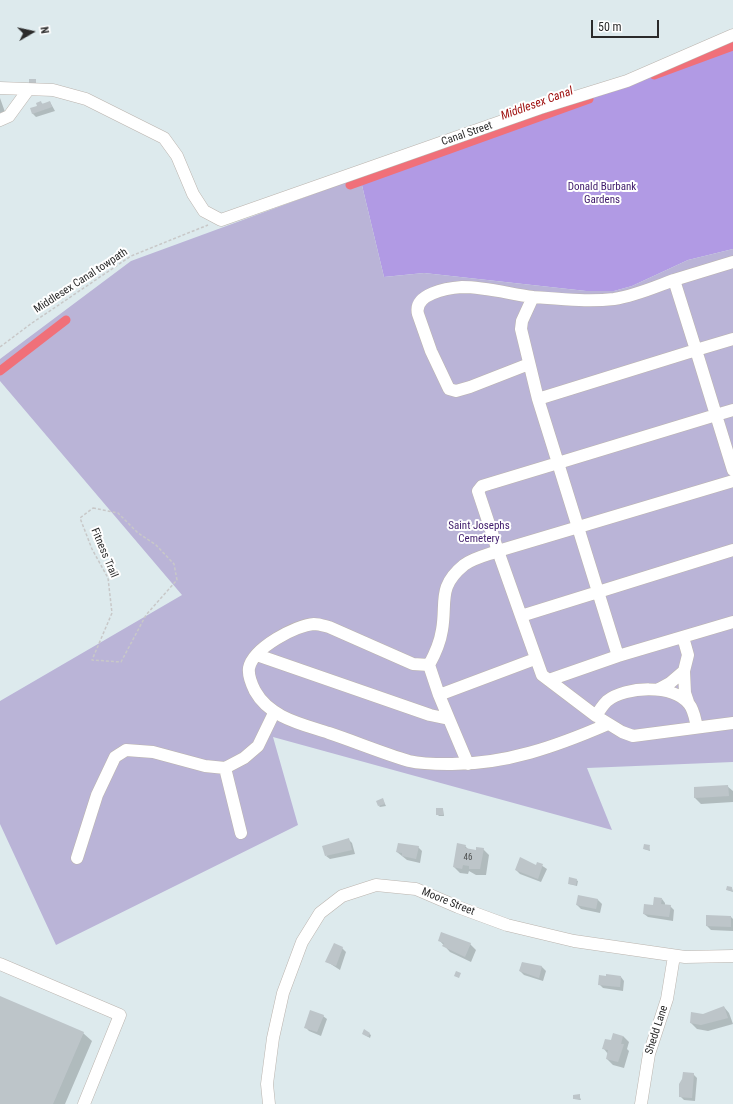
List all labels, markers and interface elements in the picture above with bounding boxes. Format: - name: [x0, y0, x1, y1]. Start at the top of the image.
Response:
- north arrow: [12, 12, 52, 52]
- scale bar: [593, 12, 661, 38]
- text: 50 m: [598, 20, 622, 34]
- text: N: [37, 26, 51, 34]
- water label: Middlesex Canal: [499, 84, 575, 124]
- street label: Canal Street: [440, 119, 494, 149]
- park label: Donald Burbank Gardens: [568, 180, 636, 206]
- street label: Middlesex Canal towpath: [32, 246, 130, 316]
- park label: Saint Josephs Cemetery: [448, 519, 510, 545]
- street label: Fitness Trail: [88, 526, 120, 580]
- house number: 46: [464, 853, 472, 863]
- street label: Moore Street: [420, 885, 476, 919]
- street label: Shedd Lane: [643, 1004, 671, 1056]

